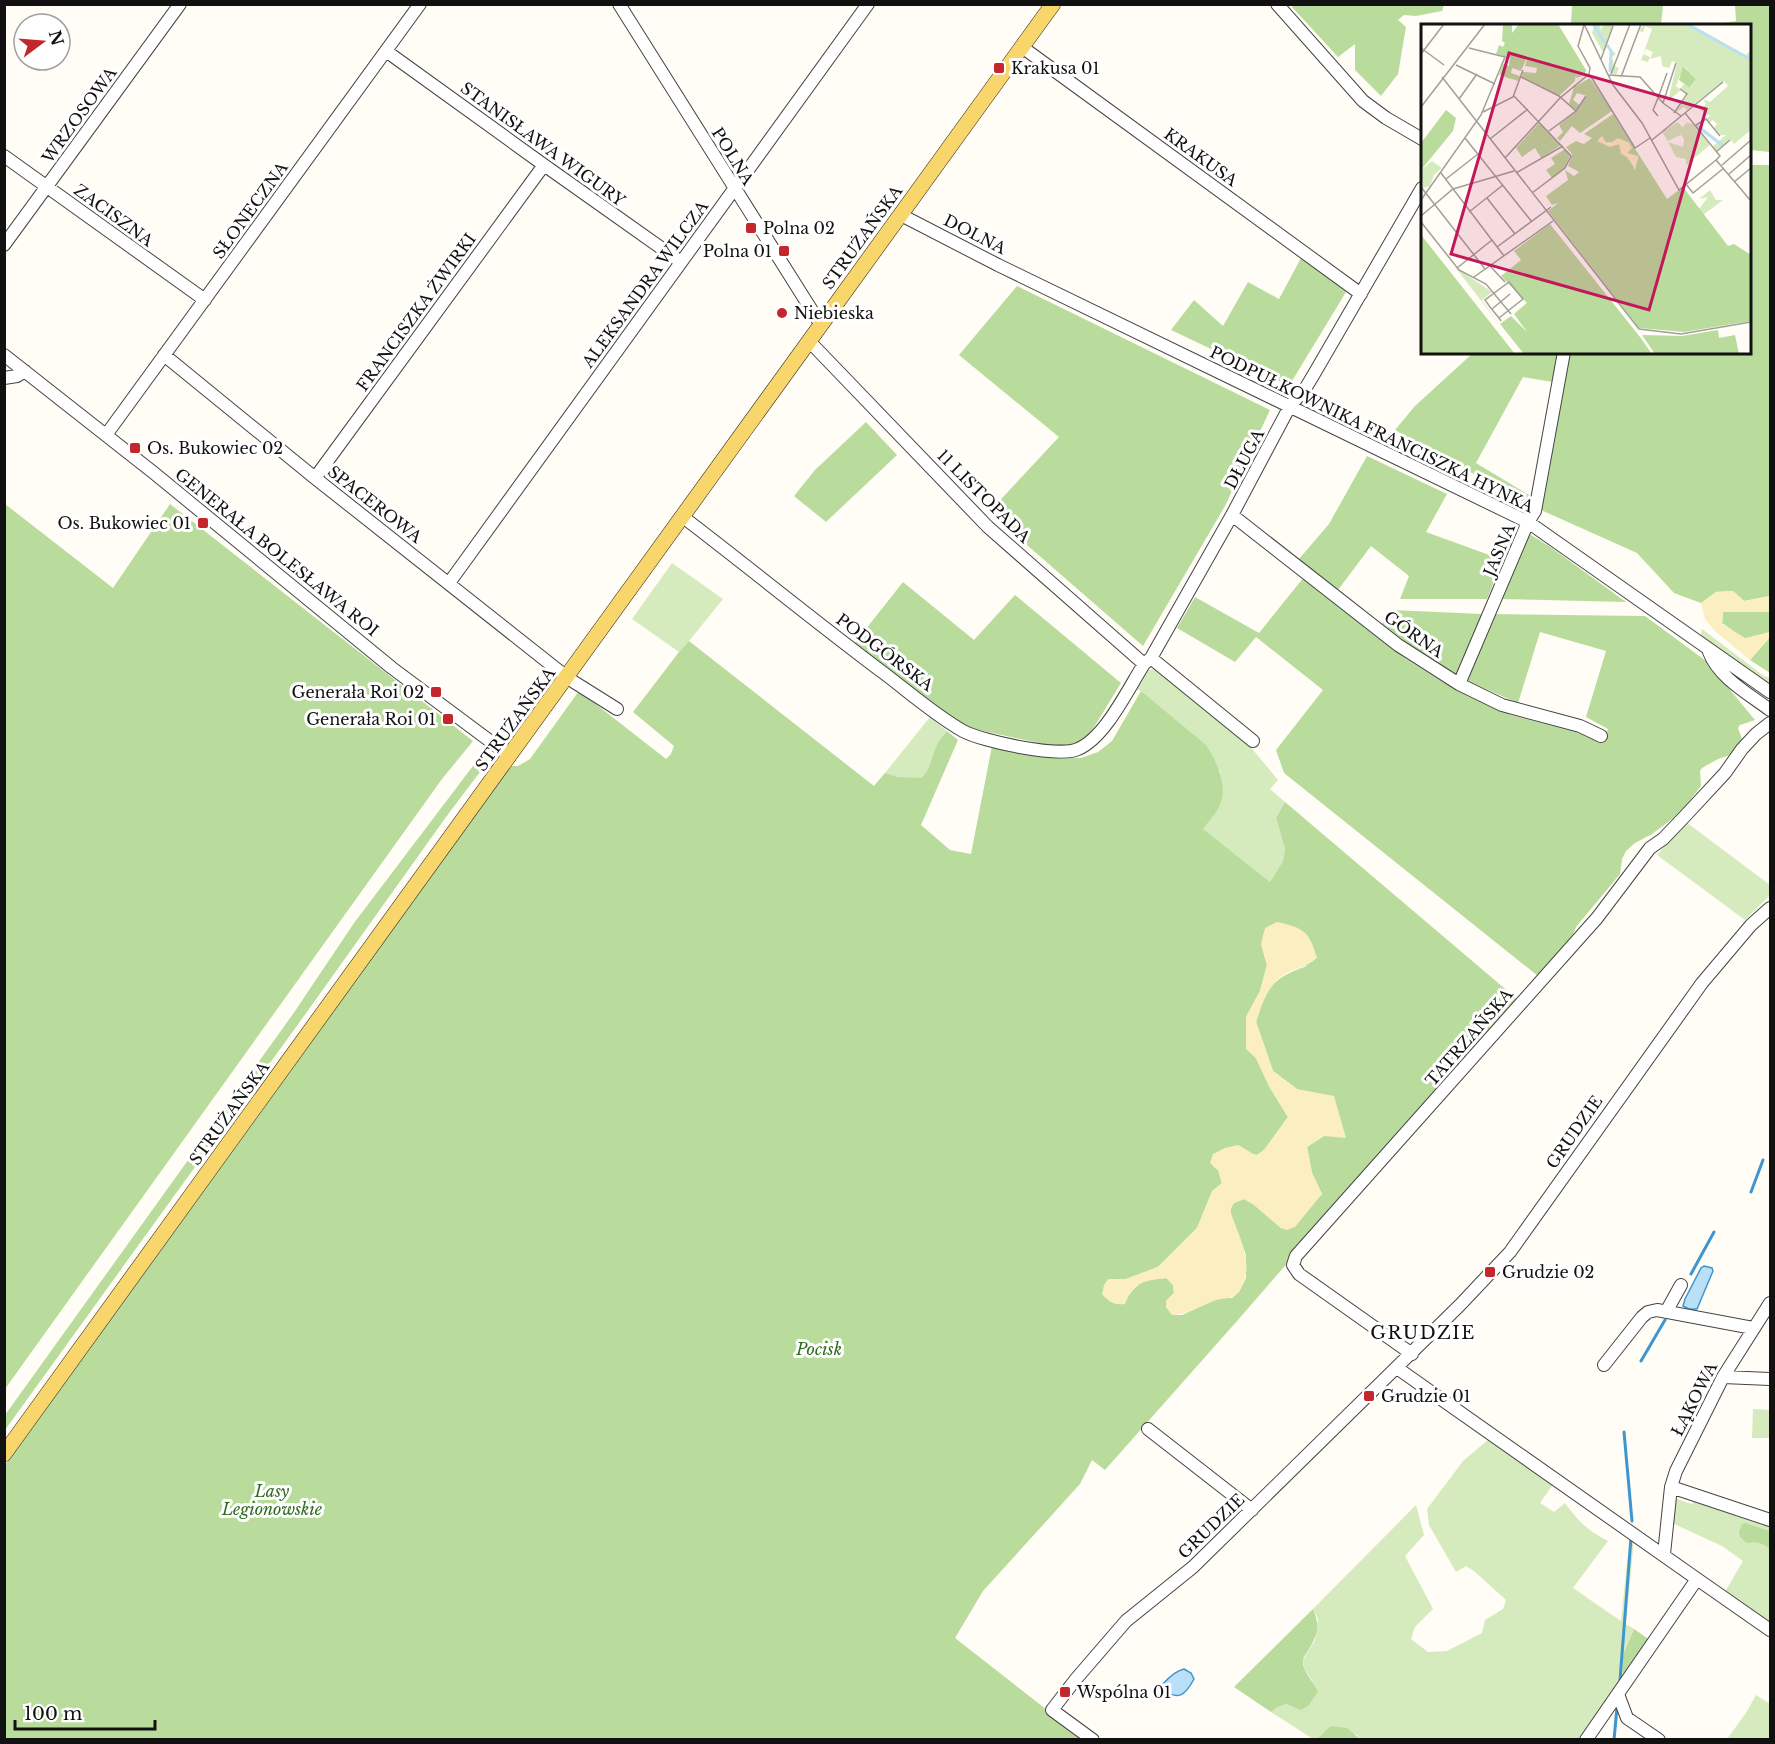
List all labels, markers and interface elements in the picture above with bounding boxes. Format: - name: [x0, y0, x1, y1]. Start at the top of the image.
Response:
- north arrow: [12, 12, 72, 72]
- inset map: [1421, 24, 1751, 354]
- text: N: [45, 28, 68, 48]
- place label: Krakusa 01: [1011, 58, 1100, 78]
- marker: Krakusa 01: [992, 61, 1006, 75]
- street label: WRZOSOWA: [37, 63, 121, 168]
- street label: STANISŁAWA WIGURY: [457, 78, 629, 211]
- street label: POLNA: [708, 123, 759, 189]
- street label: KRAKUSA: [1160, 124, 1242, 191]
- street label: SŁONECZNA: [208, 157, 292, 262]
- street label: ZACISZNA: [70, 180, 158, 251]
- street label: STRUŻAŃSKA: [818, 181, 907, 293]
- street label: ALEKSANDRA WILCZA: [577, 196, 713, 372]
- street label: DOLNA: [940, 210, 1010, 258]
- place label: Polna 02: [763, 218, 835, 238]
- marker: Polna 02: [744, 221, 758, 235]
- street label: FRANCISZKA ŻWIRKI: [352, 229, 480, 395]
- place label: Polna 01: [703, 241, 772, 261]
- marker: Polna 01: [777, 244, 791, 258]
- place label: Niebieska: [794, 303, 874, 323]
- marker: Niebieska: [775, 306, 789, 320]
- street label: PODPUŁKOWNIKA FRANCISZKA HYNKA: [1207, 342, 1538, 517]
- street label: DŁUGA: [1220, 425, 1268, 492]
- place label: Os. Bukowiec 02: [147, 438, 283, 458]
- marker: Os. Bukowiec 02: [128, 441, 142, 455]
- street label: 11 LISTOPADA: [933, 445, 1035, 547]
- street label: SPACEROWA: [324, 461, 427, 547]
- street label: GENERAŁA BOLESŁAWA ROI: [171, 464, 383, 640]
- place label: Os. Bukowiec 01: [58, 513, 191, 533]
- marker: Os. Bukowiec 01: [196, 516, 210, 530]
- street label: JASNA: [1478, 520, 1519, 581]
- street label: GÓRNA: [1380, 606, 1448, 662]
- street label: PODGÓRSKA: [832, 609, 938, 695]
- street label: STRUŻAŃSKA: [471, 663, 560, 775]
- place label: Generała Roi 02: [291, 682, 424, 702]
- marker: Generała Roi 02: [429, 685, 443, 699]
- place label: Generała Roi 01: [306, 709, 436, 729]
- marker: Generała Roi 01: [441, 712, 455, 726]
- street label: TATRZAŃSKA: [1421, 984, 1517, 1090]
- street label: STRUŻAŃSKA: [185, 1057, 274, 1169]
- street label: GRUDZIE: [1542, 1092, 1606, 1172]
- place label: Grudzie 02: [1502, 1262, 1594, 1282]
- marker: Grudzie 02: [1483, 1265, 1497, 1279]
- district label: GRUDZIE: [1370, 1322, 1476, 1344]
- park label: Pocisk: [795, 1339, 842, 1359]
- street label: ŁĄKOWA: [1667, 1358, 1721, 1439]
- place label: Grudzie 01: [1381, 1386, 1471, 1406]
- marker: Grudzie 01: [1362, 1389, 1376, 1403]
- park label: Lasy Legionowskie: [221, 1481, 323, 1519]
- street label: GRUDZIE: [1174, 1489, 1248, 1563]
- place label: Wspólna 01: [1076, 1682, 1171, 1702]
- marker: Wspólna 01: [1058, 1685, 1072, 1699]
- scale bar: [15, 1693, 154, 1731]
- text: 100 m: [24, 1703, 82, 1725]

